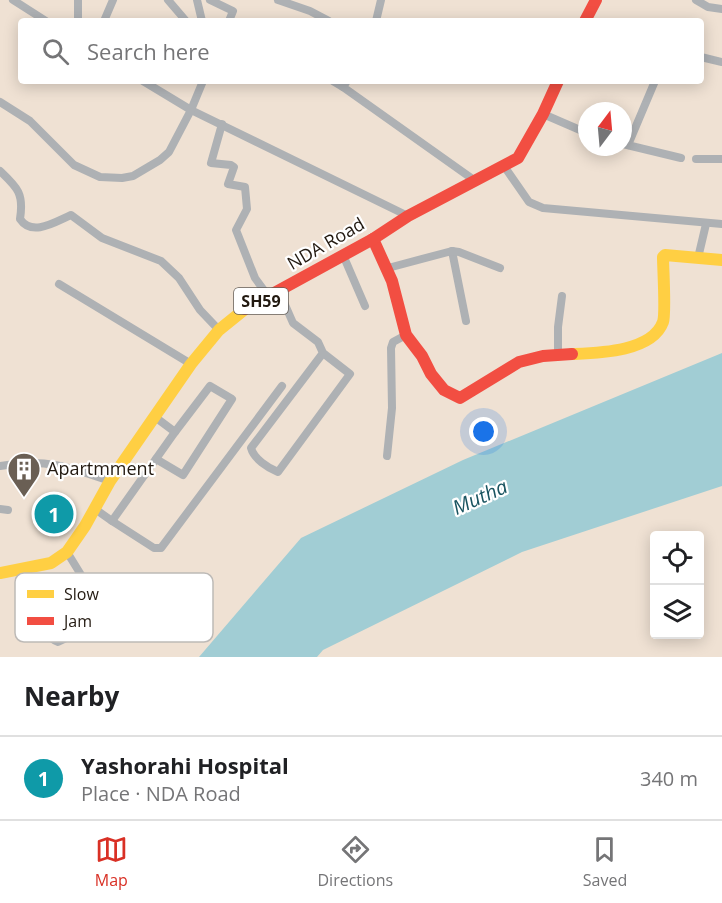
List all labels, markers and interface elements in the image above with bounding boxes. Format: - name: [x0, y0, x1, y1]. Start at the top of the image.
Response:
- search box: [18, 18, 704, 84]
- icon: search: [39, 35, 72, 68]
- text: Search here: [87, 36, 210, 66]
- north arrow: [578, 102, 632, 156]
- street label: NDA Road: [282, 211, 369, 275]
- road number: SH59: [234, 288, 288, 314]
- your location: [469, 417, 498, 446]
- building icon: Apartmment: [6, 451, 42, 498]
- place label: Apartmment: [47, 456, 154, 480]
- water label: Mutha: [448, 472, 512, 521]
- pin: 1: [34, 492, 74, 536]
- map controls: [650, 531, 704, 639]
- button: locate: [650, 531, 704, 585]
- legend: [15, 573, 213, 642]
- text: Slow: [64, 583, 99, 605]
- button: layers: [650, 585, 704, 639]
- text: Jam: [62, 610, 92, 632]
- text: Nearby: [24, 678, 119, 714]
- text: Yashorahi Hospital: [81, 750, 289, 780]
- text: 1: [38, 765, 49, 792]
- text: 340 m: [640, 765, 698, 792]
- text: Place · NDA Road: [81, 780, 241, 807]
- tab: Map: [95, 833, 128, 891]
- tab: Directions: [317, 833, 393, 891]
- tab: Saved: [583, 833, 627, 891]

